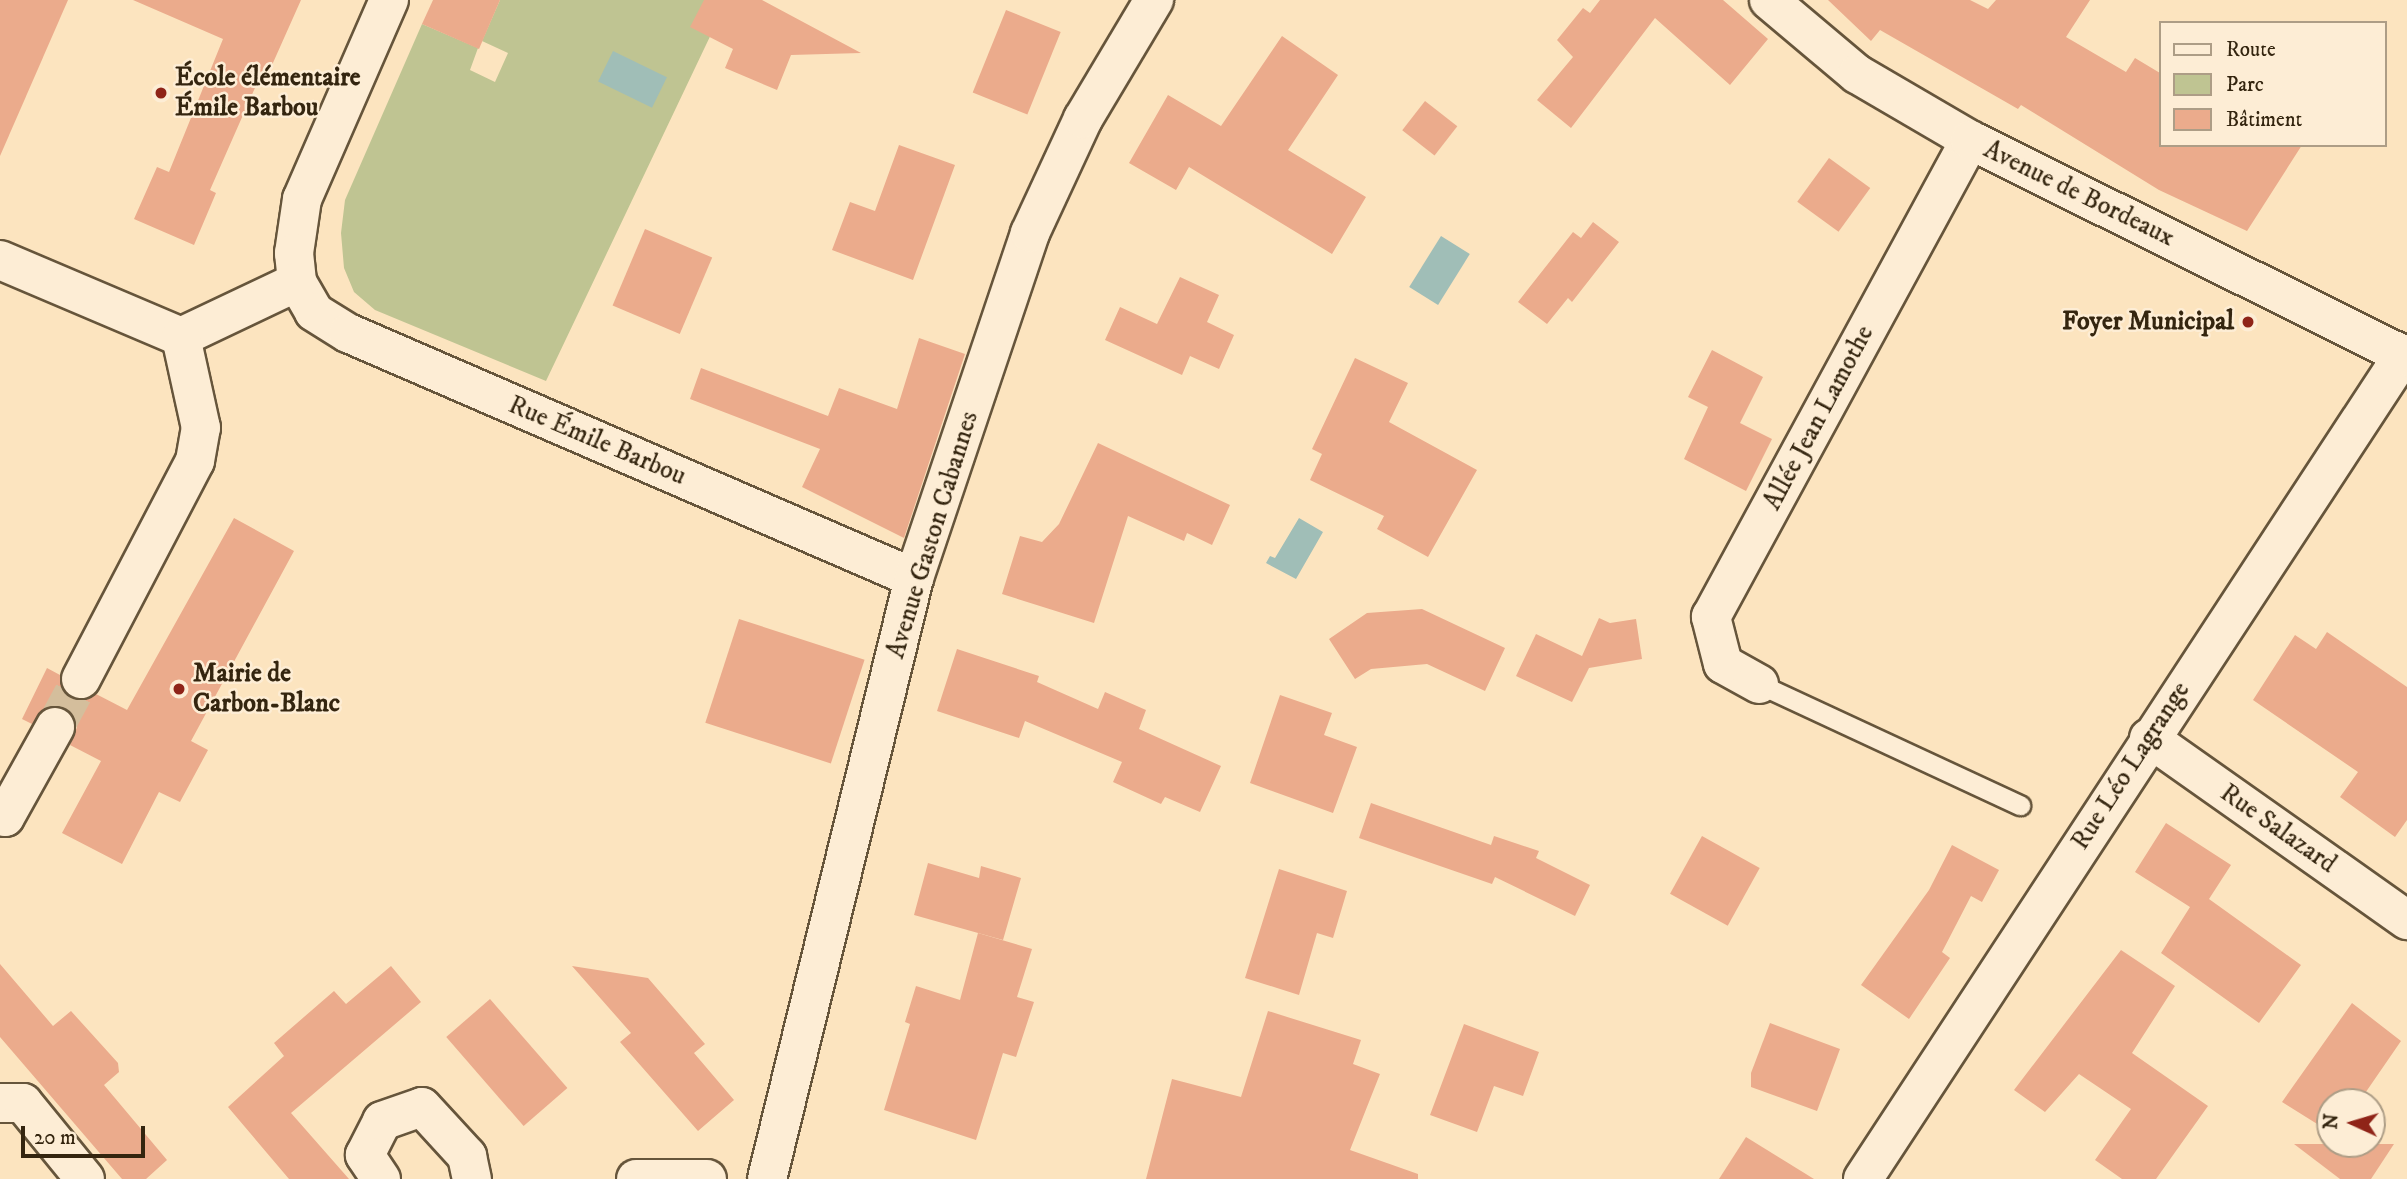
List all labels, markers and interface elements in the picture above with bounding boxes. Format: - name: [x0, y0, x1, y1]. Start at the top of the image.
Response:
- legend: [2158, 21, 2386, 147]
- text: Route: [2226, 37, 2276, 63]
- place label: École élémentaire Émile Barbou: [175, 62, 361, 124]
- text: Parc: [2226, 72, 2264, 98]
- marker: École élémentaire Émile Barbou: [153, 85, 169, 101]
- text: Bâtiment: [2226, 107, 2302, 133]
- street label: Avenue de Bordeaux: [1978, 134, 2180, 254]
- place label: Foyer Municipal: [2062, 306, 2234, 338]
- marker: Foyer Municipal: [2240, 314, 2256, 330]
- street label: Allée Jean Lamothe: [1757, 320, 1881, 516]
- street label: Rue Émile Barbou: [504, 390, 690, 492]
- street label: Avenue Gaston Cabannes: [881, 408, 985, 662]
- place label: Mairie de Carbon-Blanc: [193, 658, 340, 720]
- street label: Rue Léo Lagrange: [2065, 676, 2197, 856]
- marker: Mairie de Carbon-Blanc: [171, 681, 187, 697]
- street label: Rue Salazard: [2214, 778, 2342, 880]
- north arrow: [2316, 1088, 2386, 1158]
- scale bar: [24, 1112, 149, 1156]
- text: N: [2320, 1113, 2344, 1130]
- text: 20 m: [34, 1125, 76, 1151]

